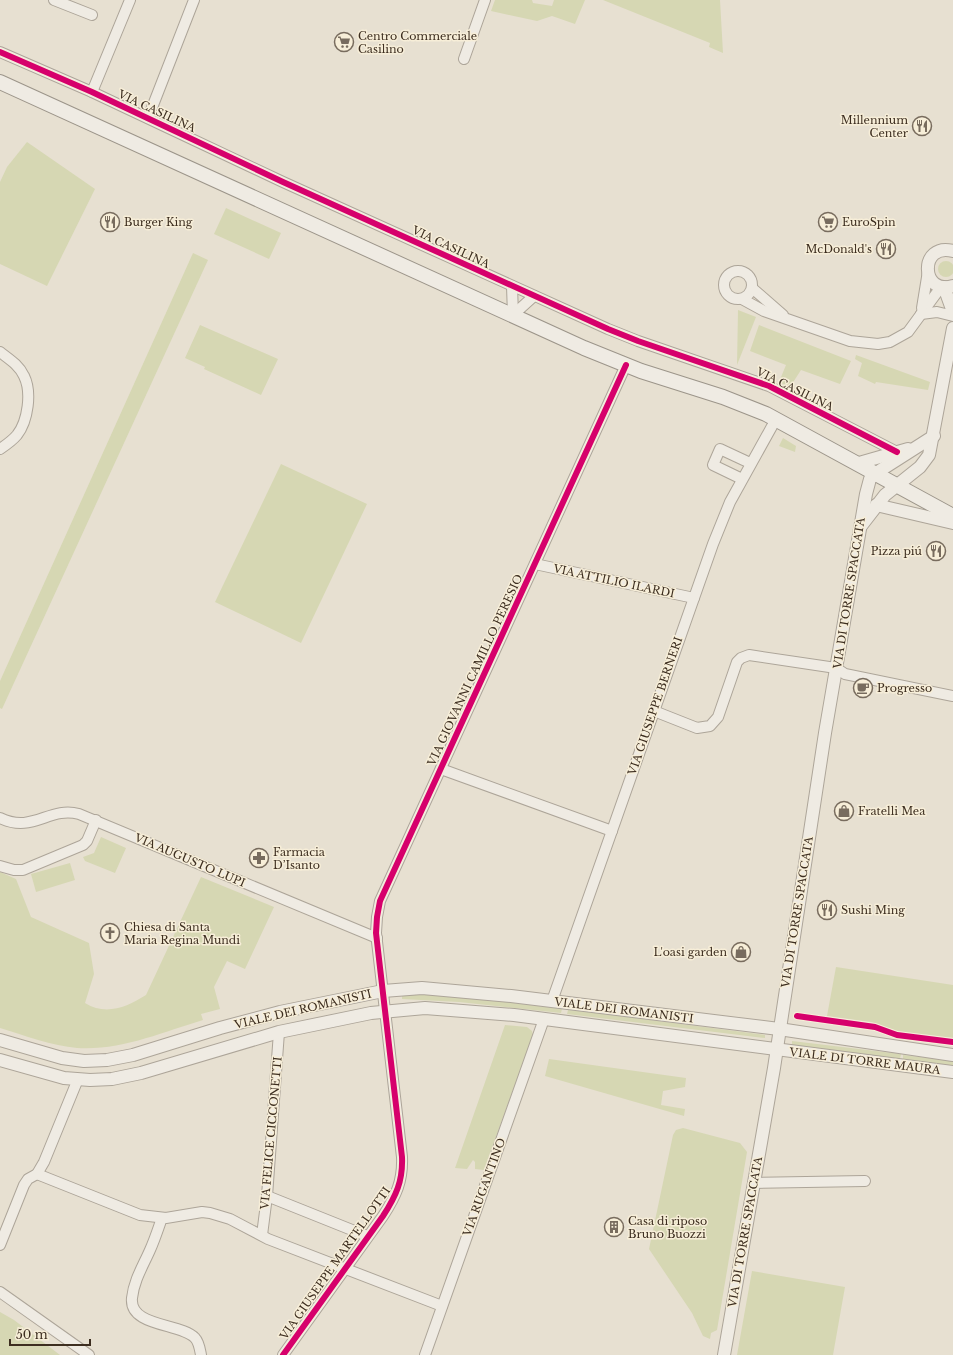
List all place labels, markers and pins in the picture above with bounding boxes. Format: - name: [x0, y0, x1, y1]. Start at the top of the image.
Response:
- place label: Centro Commerciale Casilino: [358, 29, 477, 56]
- supermarket icon: Centro Commerciale Casilino: [333, 31, 355, 53]
- place label: Millennium Center: [841, 113, 909, 140]
- restaurant icon: Millennium Center: [911, 115, 933, 137]
- restaurant icon: Burger King: [99, 211, 121, 233]
- supermarket icon: EuroSpin: [817, 211, 839, 233]
- place label: Burger King: [124, 215, 193, 229]
- place label: EuroSpin: [842, 215, 896, 229]
- restaurant icon: McDonald's: [875, 238, 897, 260]
- place label: McDonald's: [806, 242, 872, 256]
- restaurant icon: Pizza piú: [925, 540, 947, 562]
- place label: Pizza piú: [871, 544, 923, 558]
- cafe icon: Progresso: [852, 677, 874, 699]
- place label: Progresso: [877, 681, 932, 695]
- shop icon: Fratelli Mea: [833, 800, 855, 822]
- place label: Fratelli Mea: [858, 804, 926, 818]
- place label: Farmacia D’Isanto: [273, 845, 326, 872]
- pharmacy icon: Farmacia D’Isanto: [248, 847, 270, 869]
- restaurant icon: Sushi Ming: [816, 899, 838, 921]
- place label: Sushi Ming: [841, 903, 905, 917]
- place label: Chiesa di Santa Maria Regina Mundi: [124, 920, 240, 947]
- church icon: Chiesa di Santa Maria Regina Mundi: [99, 922, 121, 944]
- shop icon: L'oasi garden: [730, 941, 752, 963]
- place label: L'oasi garden: [654, 945, 727, 959]
- place label: Casa di riposo Bruno Buozzi: [628, 1214, 707, 1241]
- building icon: Casa di riposo Bruno Buozzi: [603, 1216, 625, 1238]

